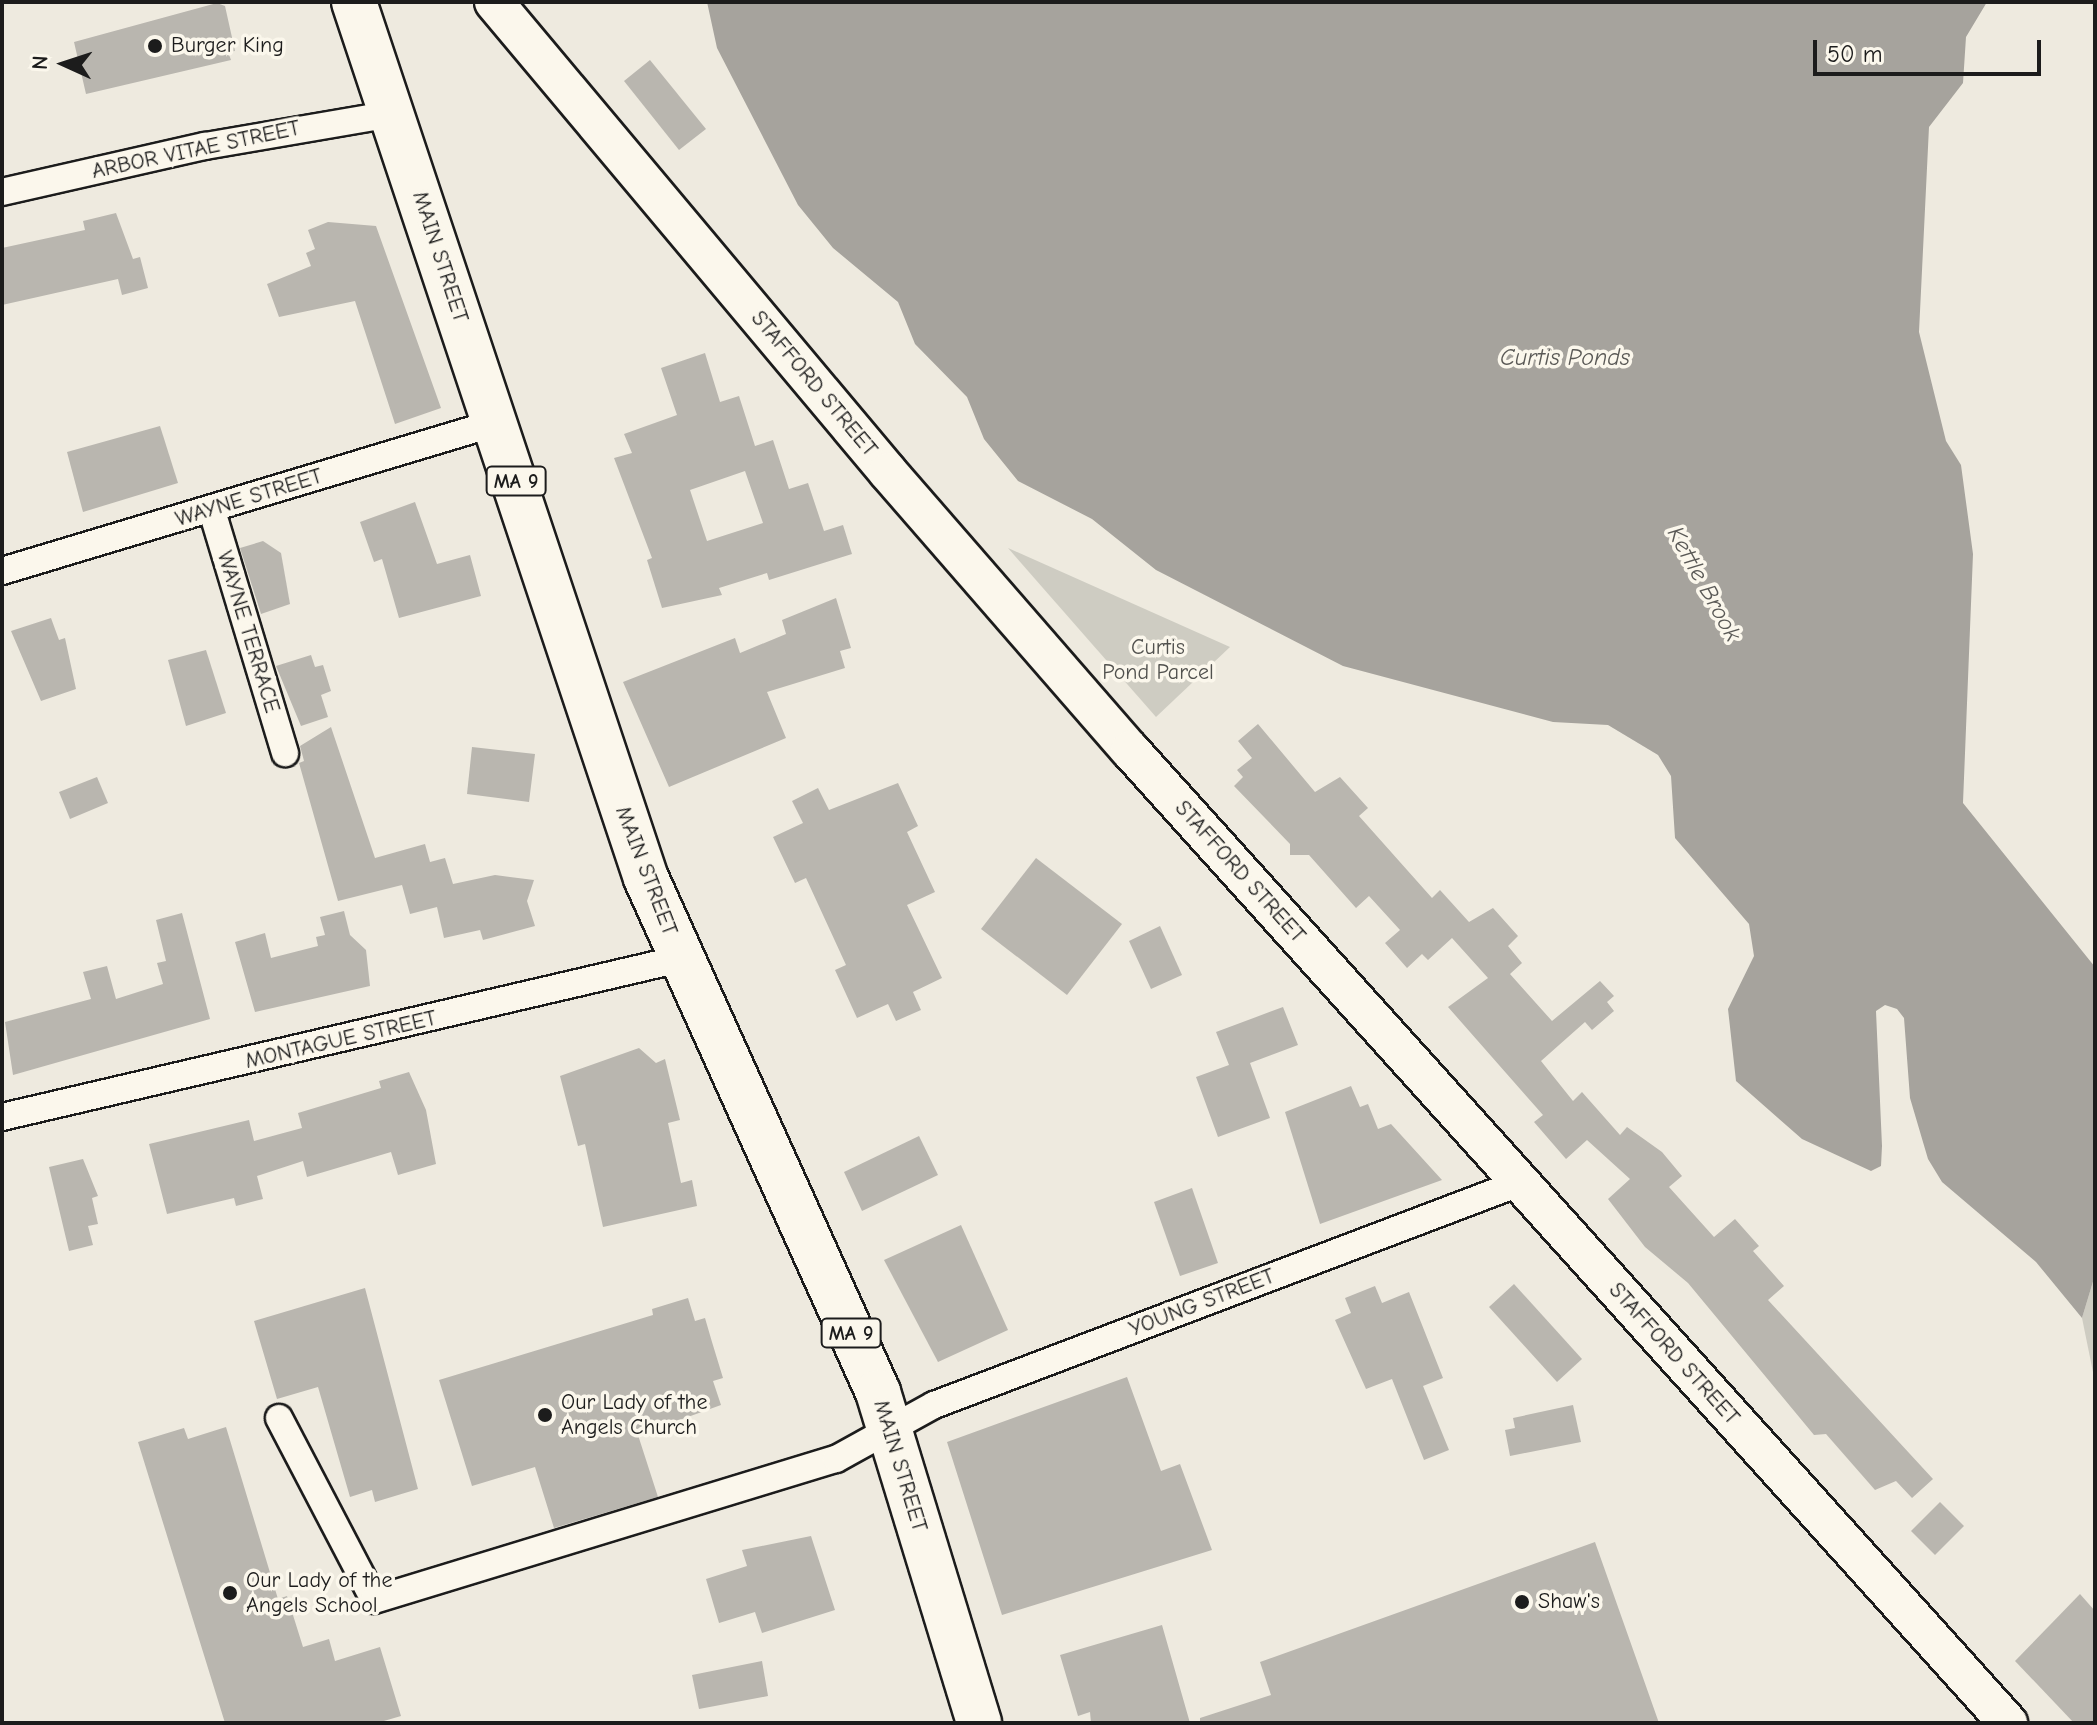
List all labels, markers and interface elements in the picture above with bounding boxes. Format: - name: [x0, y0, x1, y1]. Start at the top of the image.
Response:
- north arrow: [24, 24, 104, 104]
- scale bar: [1817, 24, 2045, 74]
- place label: Burger King: [171, 33, 284, 59]
- marker: Burger King: [146, 37, 164, 55]
- text: 50 m: [1827, 40, 1883, 68]
- text: N: [27, 55, 53, 71]
- street label: ARBOR VITAE STREET: [89, 115, 303, 185]
- street label: MAIN STREET: [406, 188, 474, 326]
- street label: STAFFORD STREET: [745, 306, 883, 462]
- water label: Curtis Ponds: [1500, 344, 1630, 372]
- street label: WAYNE STREET: [172, 463, 326, 533]
- road number: MA 9: [484, 465, 548, 497]
- water label: Kettle Brook: [1661, 522, 1747, 646]
- street label: WAYNE TERRACE: [211, 548, 285, 716]
- park label: Curtis Pond Parcel: [1102, 634, 1214, 686]
- street label: STAFFORD STREET: [1169, 795, 1311, 949]
- street label: MAIN STREET: [609, 803, 683, 939]
- street label: MONTAGUE STREET: [243, 1005, 439, 1075]
- street label: YOUNG STREET: [1125, 1263, 1279, 1343]
- street label: STAFFORD STREET: [1603, 1277, 1745, 1431]
- road number: MA 9: [819, 1317, 883, 1349]
- place label: Our Lady of the Angels Church: [561, 1389, 707, 1440]
- street label: MAIN STREET: [867, 1397, 933, 1535]
- marker: Our Lady of the Angels Church: [536, 1406, 554, 1424]
- place label: Our Lady of the Angels School: [246, 1567, 392, 1618]
- marker: Our Lady of the Angels School: [221, 1584, 239, 1602]
- place label: Shaw's: [1538, 1589, 1600, 1615]
- marker: Shaw's: [1513, 1593, 1531, 1611]

